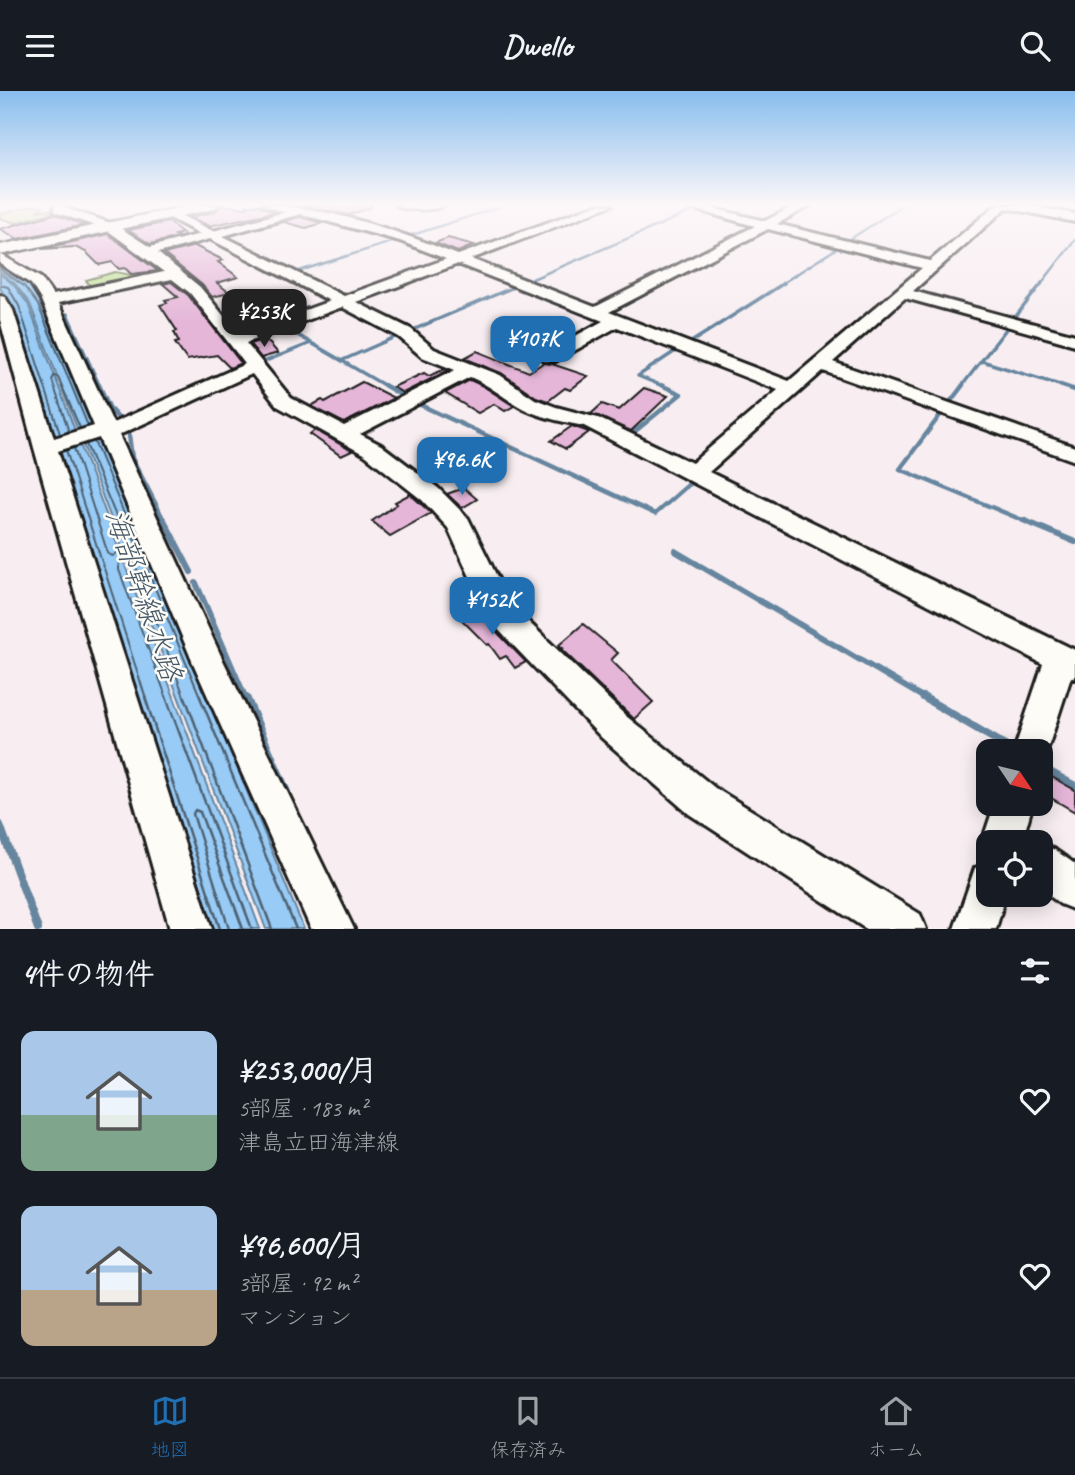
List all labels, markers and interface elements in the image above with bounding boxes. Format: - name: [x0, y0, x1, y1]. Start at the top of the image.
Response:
- text: Dwello: [503, 25, 572, 66]
- icon: menu: [21, 27, 59, 65]
- icon: search: [1016, 27, 1054, 65]
- pin: ¥253K: [215, 289, 313, 349]
- text: ¥253K: [238, 297, 290, 326]
- pin: ¥107K: [484, 317, 582, 376]
- text: ¥107K: [507, 324, 560, 353]
- pin: ¥96.6K: [405, 437, 519, 497]
- text: ¥96.6K: [433, 445, 491, 474]
- water label: 海部幹線水路: [97, 504, 192, 688]
- pin: ¥152K: [443, 577, 541, 637]
- text: ¥152K: [466, 585, 518, 614]
- north arrow: [976, 739, 1054, 815]
- map controls: [976, 739, 1053, 907]
- button: locate: [976, 830, 1053, 907]
- icon: filters: [1016, 952, 1054, 990]
- text: 4件の物件: [21, 955, 155, 993]
- text: ¥253,000/月: [238, 1051, 378, 1089]
- icon: home: [77, 1059, 161, 1143]
- icon: heart: [1016, 1082, 1054, 1120]
- text: 5部屋 · 183 m²: [238, 1094, 367, 1123]
- text: 津島立田海津線: [238, 1128, 399, 1157]
- text: ¥96,600/月: [238, 1226, 366, 1264]
- icon: home: [77, 1234, 161, 1318]
- icon: heart: [1016, 1257, 1054, 1295]
- text: 3部屋 · 92 m²: [238, 1269, 356, 1298]
- text: マンション: [238, 1303, 352, 1332]
- tab: 地図: [151, 1392, 189, 1462]
- tab: 保存済み: [490, 1392, 566, 1462]
- tab: ホーム: [868, 1392, 924, 1462]

